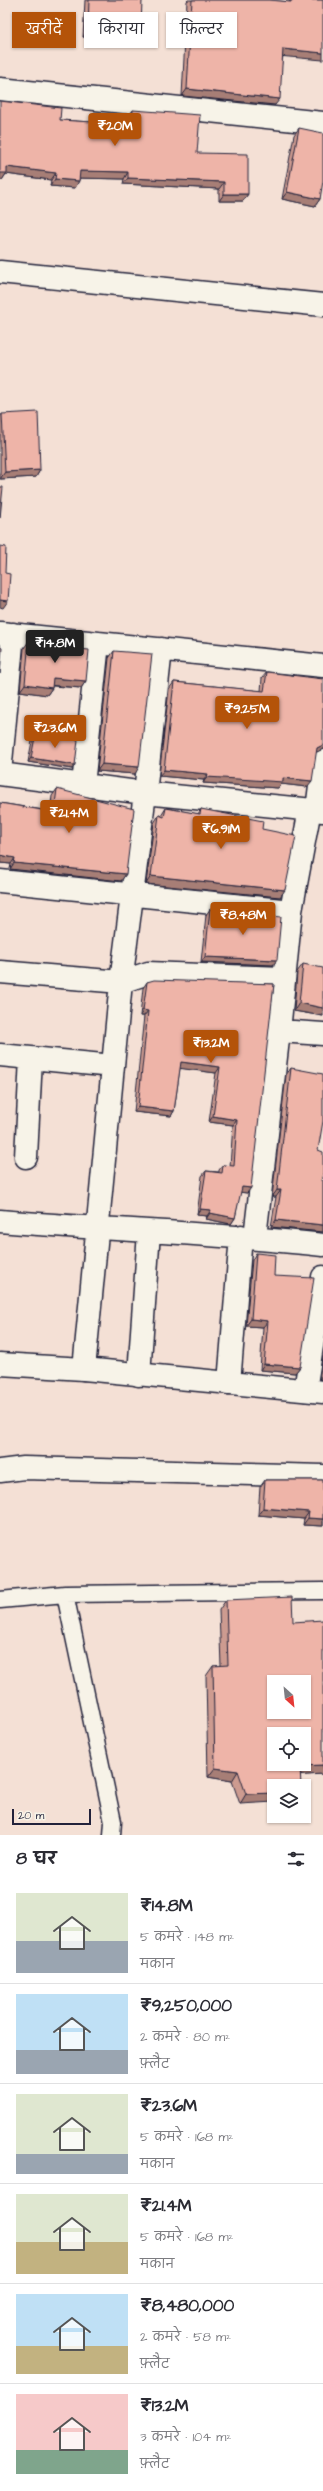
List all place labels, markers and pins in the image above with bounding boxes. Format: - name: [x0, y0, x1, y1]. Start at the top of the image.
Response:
- pin: ₹20M: [91, 113, 139, 147]
- pin: ₹14.8M: [22, 630, 88, 664]
- pin: ₹9.25M: [214, 696, 280, 730]
- pin: ₹23.6M: [22, 715, 88, 749]
- pin: ₹21.4M: [36, 800, 102, 834]
- pin: ₹6.91M: [188, 816, 254, 850]
- pin: ₹8.48M: [210, 902, 276, 936]
- pin: ₹13.2M: [178, 1030, 244, 1064]

